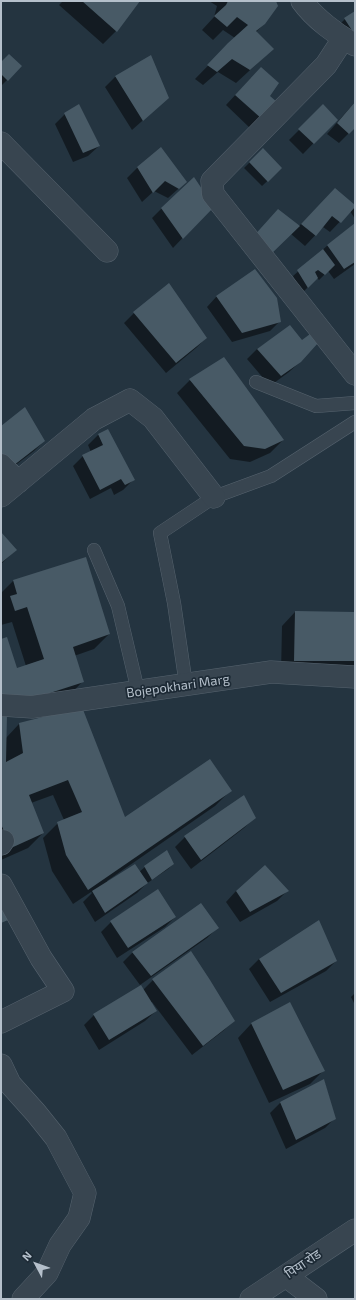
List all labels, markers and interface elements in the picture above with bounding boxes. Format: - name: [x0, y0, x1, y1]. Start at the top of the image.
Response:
- street label: Bojepokhari Marg: [125, 671, 231, 701]
- north arrow: [16, 1244, 56, 1284]
- street label: पिया रोड: [282, 1246, 324, 1282]
- text: N: [19, 1249, 34, 1263]

